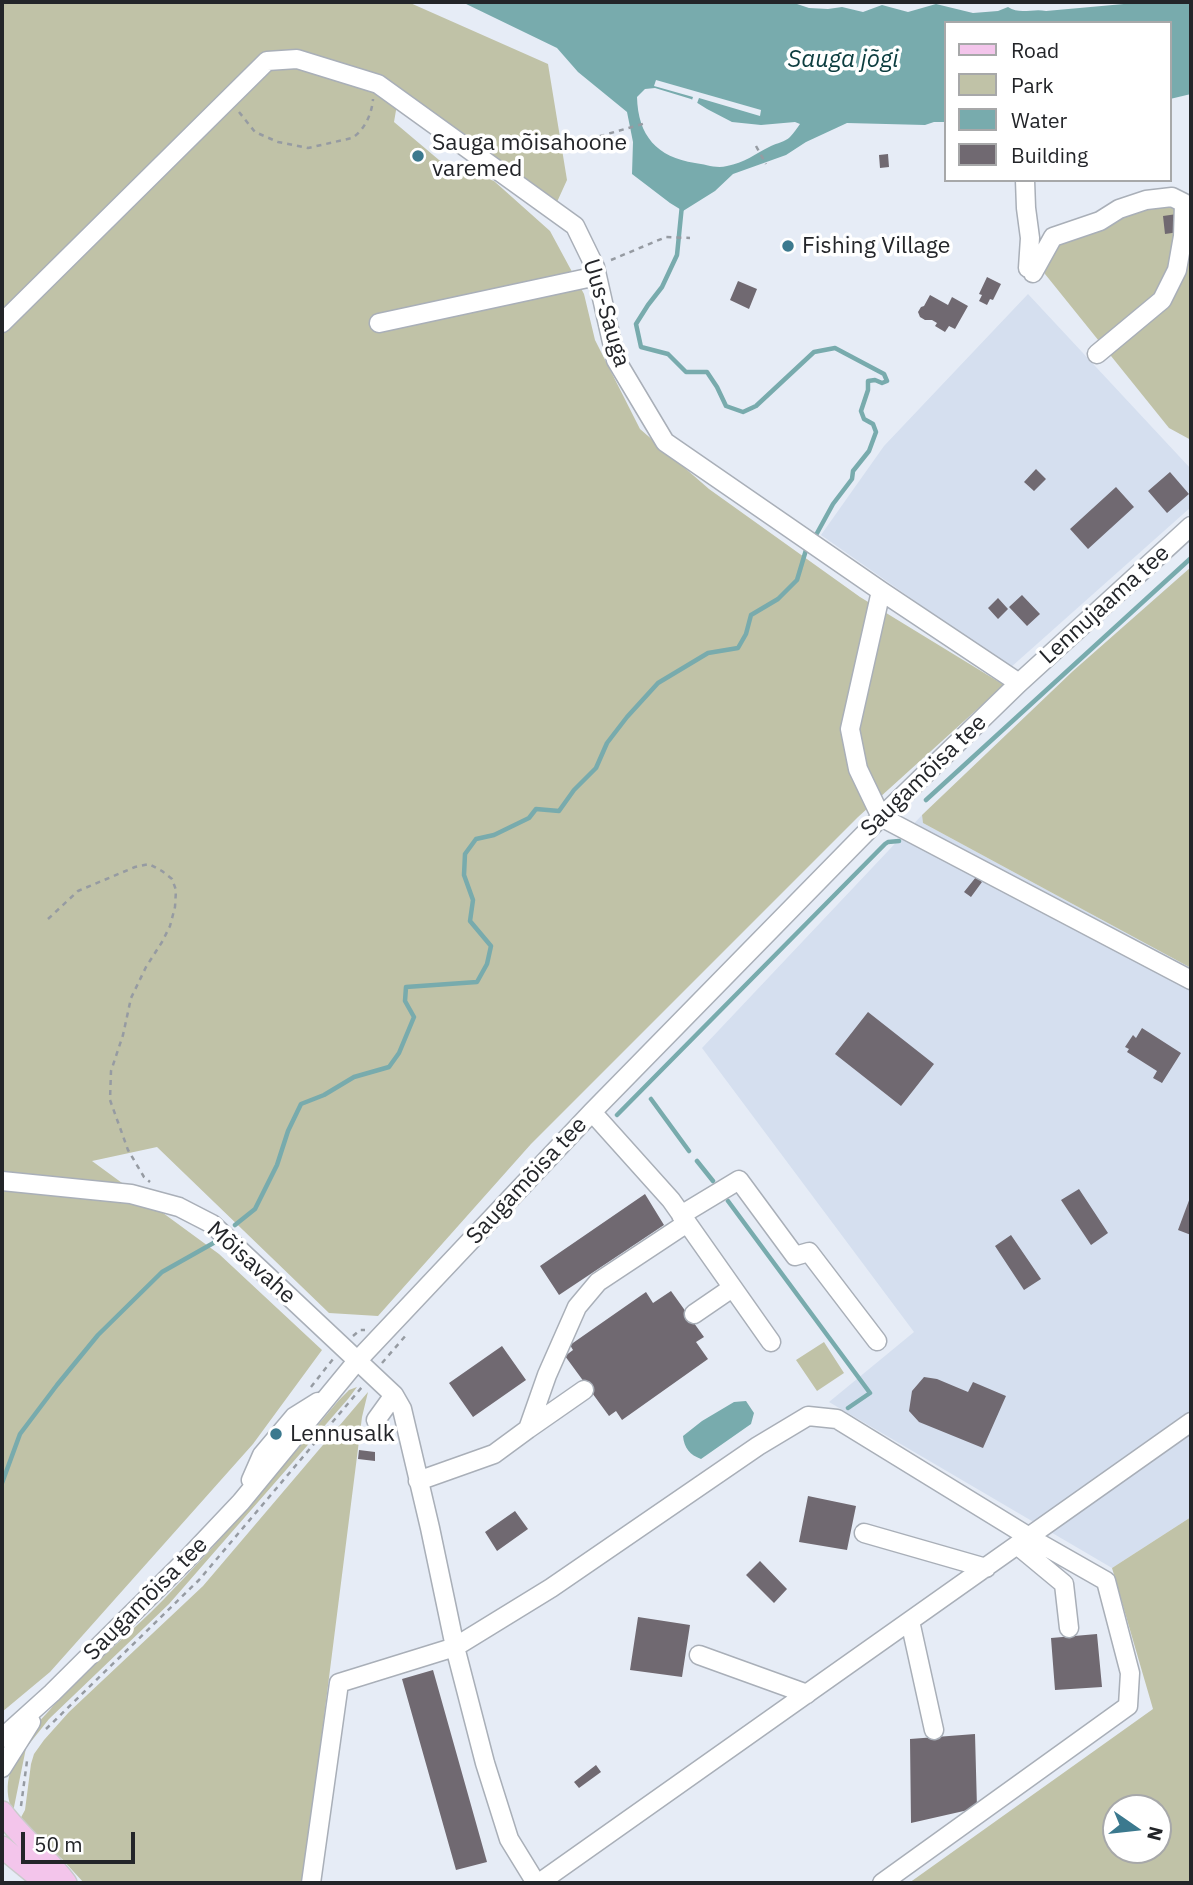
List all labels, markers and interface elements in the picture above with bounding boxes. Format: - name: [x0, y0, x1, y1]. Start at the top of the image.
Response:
- legend: [944, 21, 1172, 182]
- text: Road: [1011, 36, 1059, 64]
- water label: Sauga jõgi: [788, 46, 898, 74]
- text: Park: [1011, 71, 1054, 99]
- text: Water: [1011, 106, 1067, 134]
- place label: Sauga mõisahoone varemed: [432, 129, 627, 183]
- text: Building: [1011, 141, 1088, 169]
- marker: Sauga mõisahoone varemed: [410, 148, 426, 164]
- place label: Fishing Village: [802, 232, 950, 260]
- marker: Fishing Village: [780, 238, 796, 254]
- street label: Uus-Sauga: [577, 256, 635, 370]
- street label: Lennujaama tee: [1035, 540, 1175, 670]
- street label: Saugamõisa tee: [855, 709, 993, 843]
- street label: Saugamõisa tee: [461, 1112, 593, 1250]
- street label: Mõisavahe: [201, 1216, 301, 1310]
- place label: Lennusalk: [290, 1420, 395, 1448]
- marker: Lennusalk: [268, 1426, 284, 1442]
- street label: Saugamõisa tee: [78, 1531, 214, 1667]
- north arrow: [1102, 1794, 1172, 1864]
- scale bar: [24, 1818, 138, 1862]
- text: N: [1142, 1824, 1169, 1843]
- text: 50 m: [34, 1830, 83, 1858]

